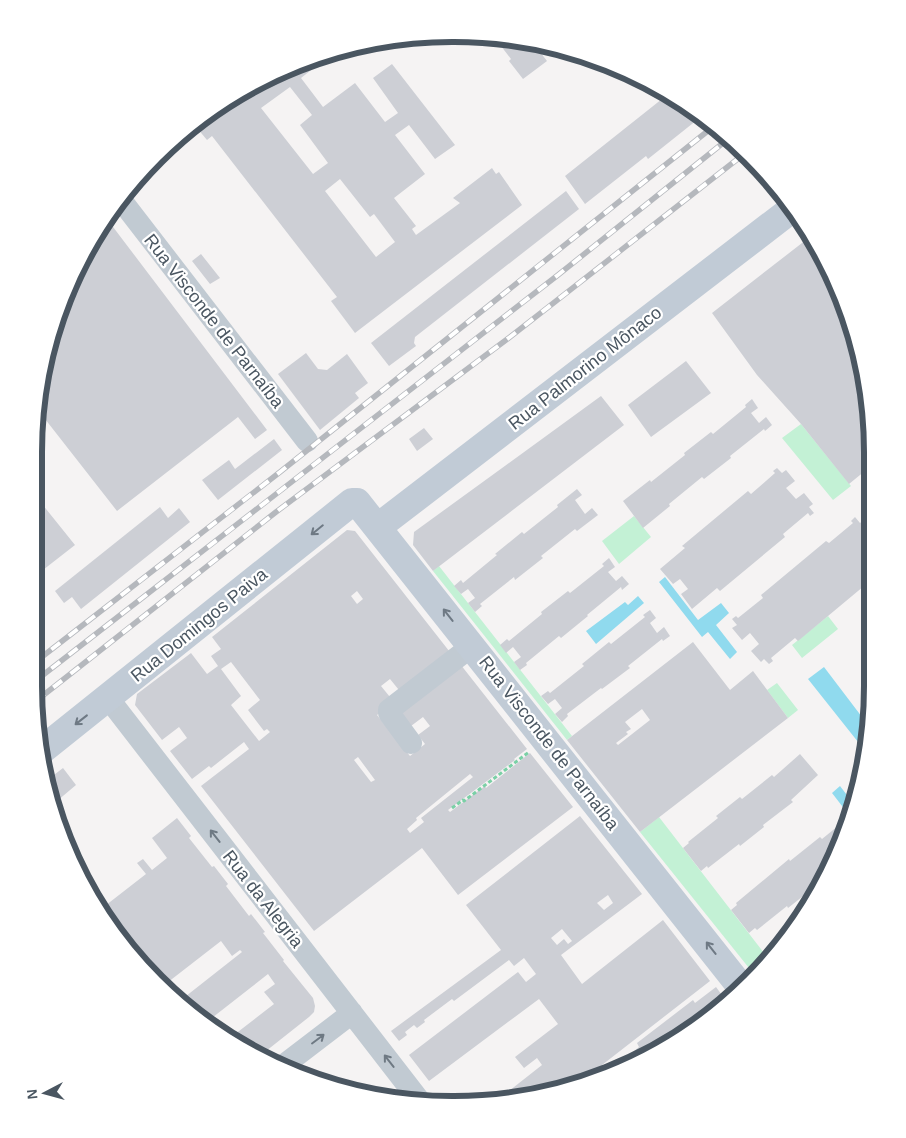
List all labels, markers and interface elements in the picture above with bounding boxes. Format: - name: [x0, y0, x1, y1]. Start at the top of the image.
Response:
- street label: Rua Visconde de Parnaíba: [140, 230, 289, 413]
- street label: Rua Palmorino Mônaco: [505, 302, 665, 434]
- one-way arrow: [311, 525, 324, 536]
- street label: Rua Domingos Paiva: [127, 563, 272, 686]
- one-way arrow: [442, 609, 453, 622]
- street label: Rua Visconde de Parnaíba: [475, 652, 624, 835]
- one-way arrow: [75, 714, 88, 725]
- one-way arrow: [209, 830, 220, 843]
- street label: Rua da Alegria: [219, 846, 308, 952]
- one-way arrow: [706, 942, 717, 955]
- one-way arrow: [311, 1034, 324, 1045]
- one-way arrow: [384, 1054, 394, 1068]
- north arrow: [20, 1068, 70, 1118]
- text: N: [24, 1088, 41, 1100]

